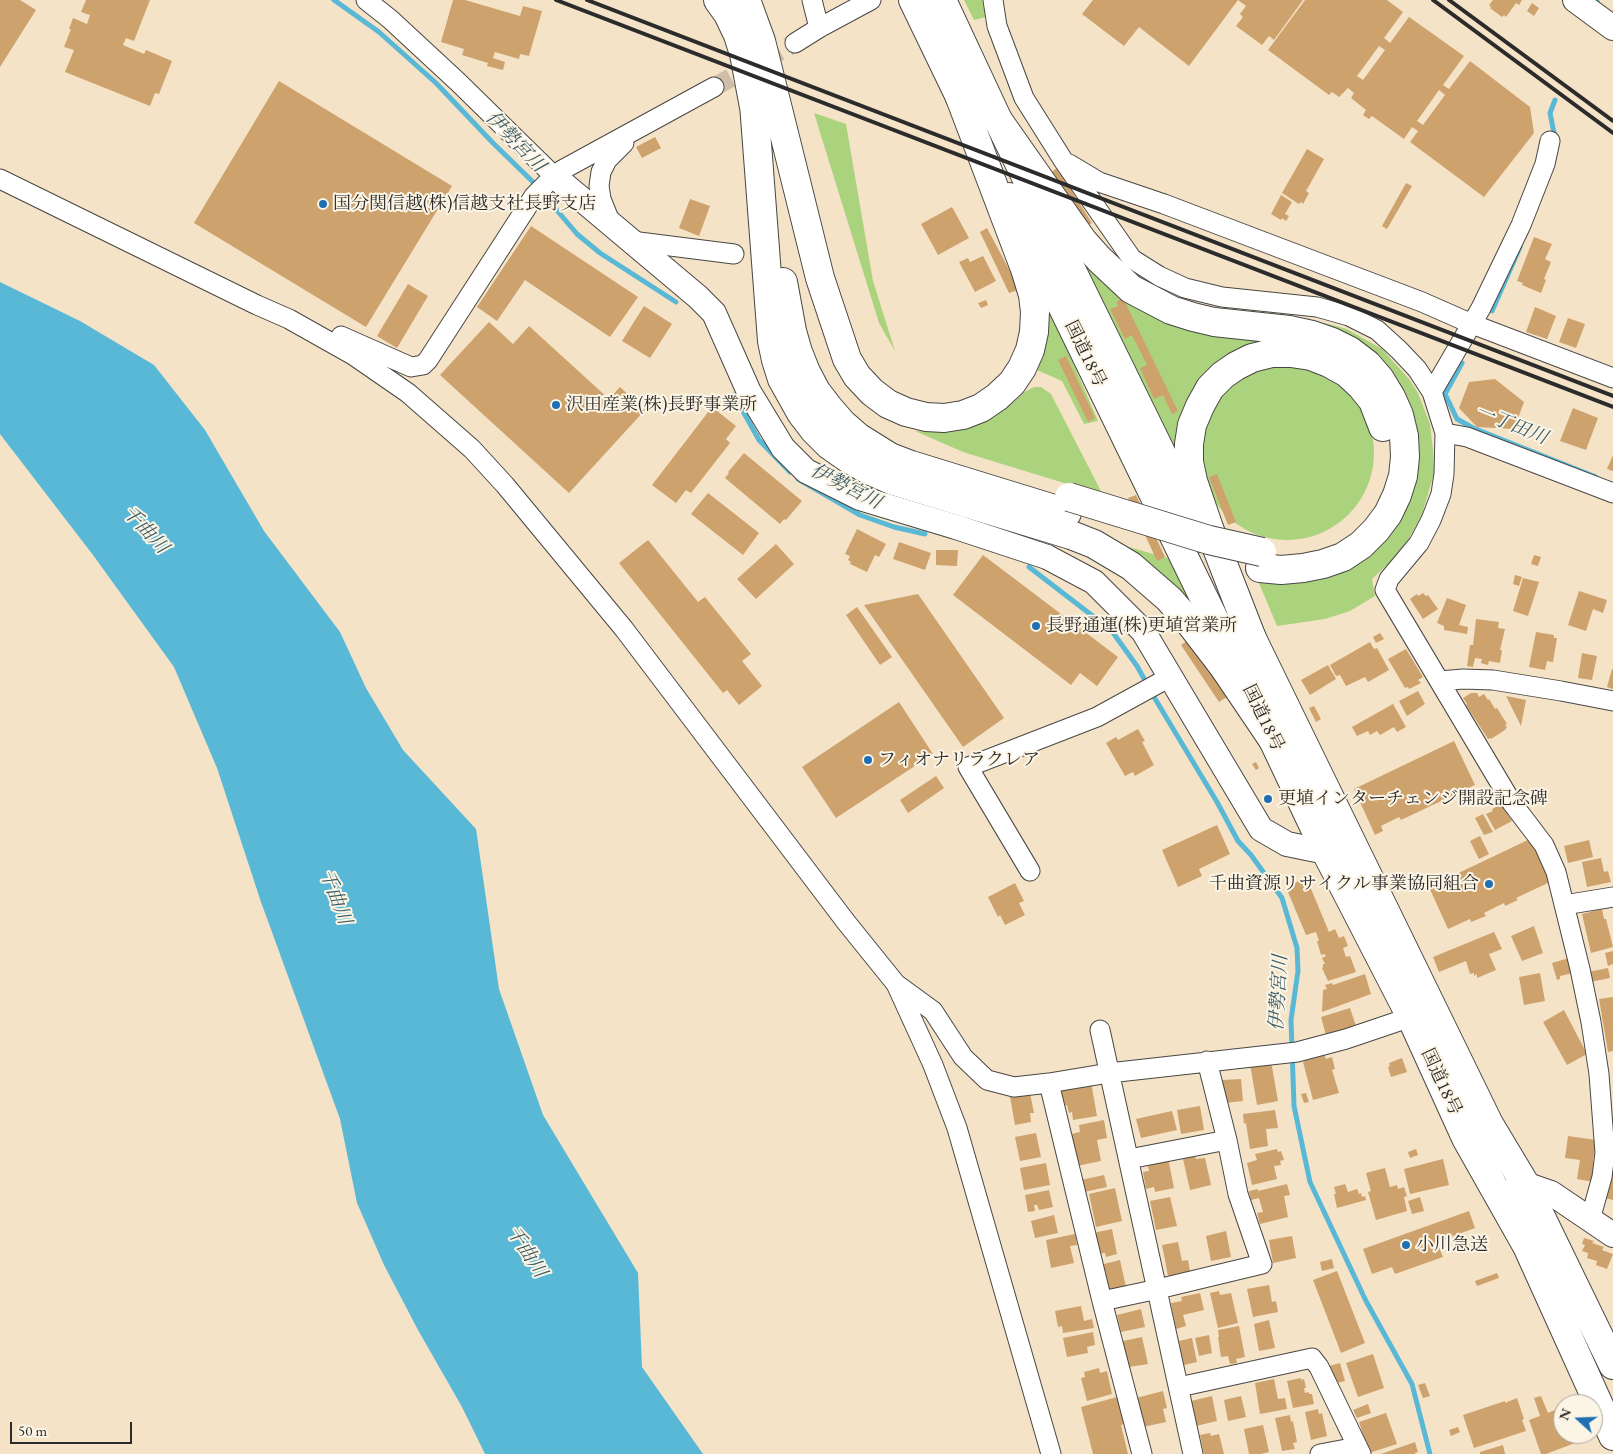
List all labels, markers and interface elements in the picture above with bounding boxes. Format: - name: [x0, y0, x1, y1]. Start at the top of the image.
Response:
- water label: 伊勢宮川: [480, 107, 550, 177]
- place label: 国分関信越(株)信越支社長野支店: [333, 193, 596, 215]
- marker: 国分関信越(株)信越支社長野支店: [317, 198, 329, 210]
- street label: 国道18号: [1060, 317, 1110, 391]
- place label: 沢田産業(株)長野事業所: [566, 394, 757, 416]
- marker: 沢田産業(株)長野事業所: [550, 399, 562, 411]
- water label: 一丁田川: [1471, 400, 1551, 450]
- water label: 伊勢宮川: [807, 460, 885, 514]
- water label: 千曲川: [117, 501, 173, 559]
- place label: 長野通運(株)更埴営業所: [1046, 615, 1237, 637]
- marker: 長野通運(株)更埴営業所: [1030, 620, 1042, 632]
- street label: 国道18号: [1238, 681, 1288, 755]
- place label: フィオナリラクレア: [878, 749, 1040, 771]
- marker: フィオナリラクレア: [862, 754, 874, 766]
- place label: 更埴インターチェンジ開設記念碑: [1278, 788, 1548, 810]
- marker: 更埴インターチェンジ開設記念碑: [1262, 793, 1274, 805]
- water label: 千曲川: [314, 866, 356, 928]
- place label: 千曲資源リサイクル事業協同組合: [1209, 873, 1479, 895]
- marker: 千曲資源リサイクル事業協同組合: [1483, 878, 1495, 890]
- water label: 伊勢宮川: [1266, 954, 1292, 1032]
- street label: 国道18号: [1416, 1045, 1466, 1119]
- water label: 千曲川: [501, 1222, 551, 1282]
- place label: 小川急送: [1416, 1234, 1488, 1256]
- marker: 小川急送: [1400, 1239, 1412, 1251]
- north arrow: [1553, 1394, 1603, 1444]
- text: N: [1554, 1406, 1575, 1423]
- scale bar: [12, 1412, 135, 1444]
- text: 50 m: [18, 1421, 47, 1440]

